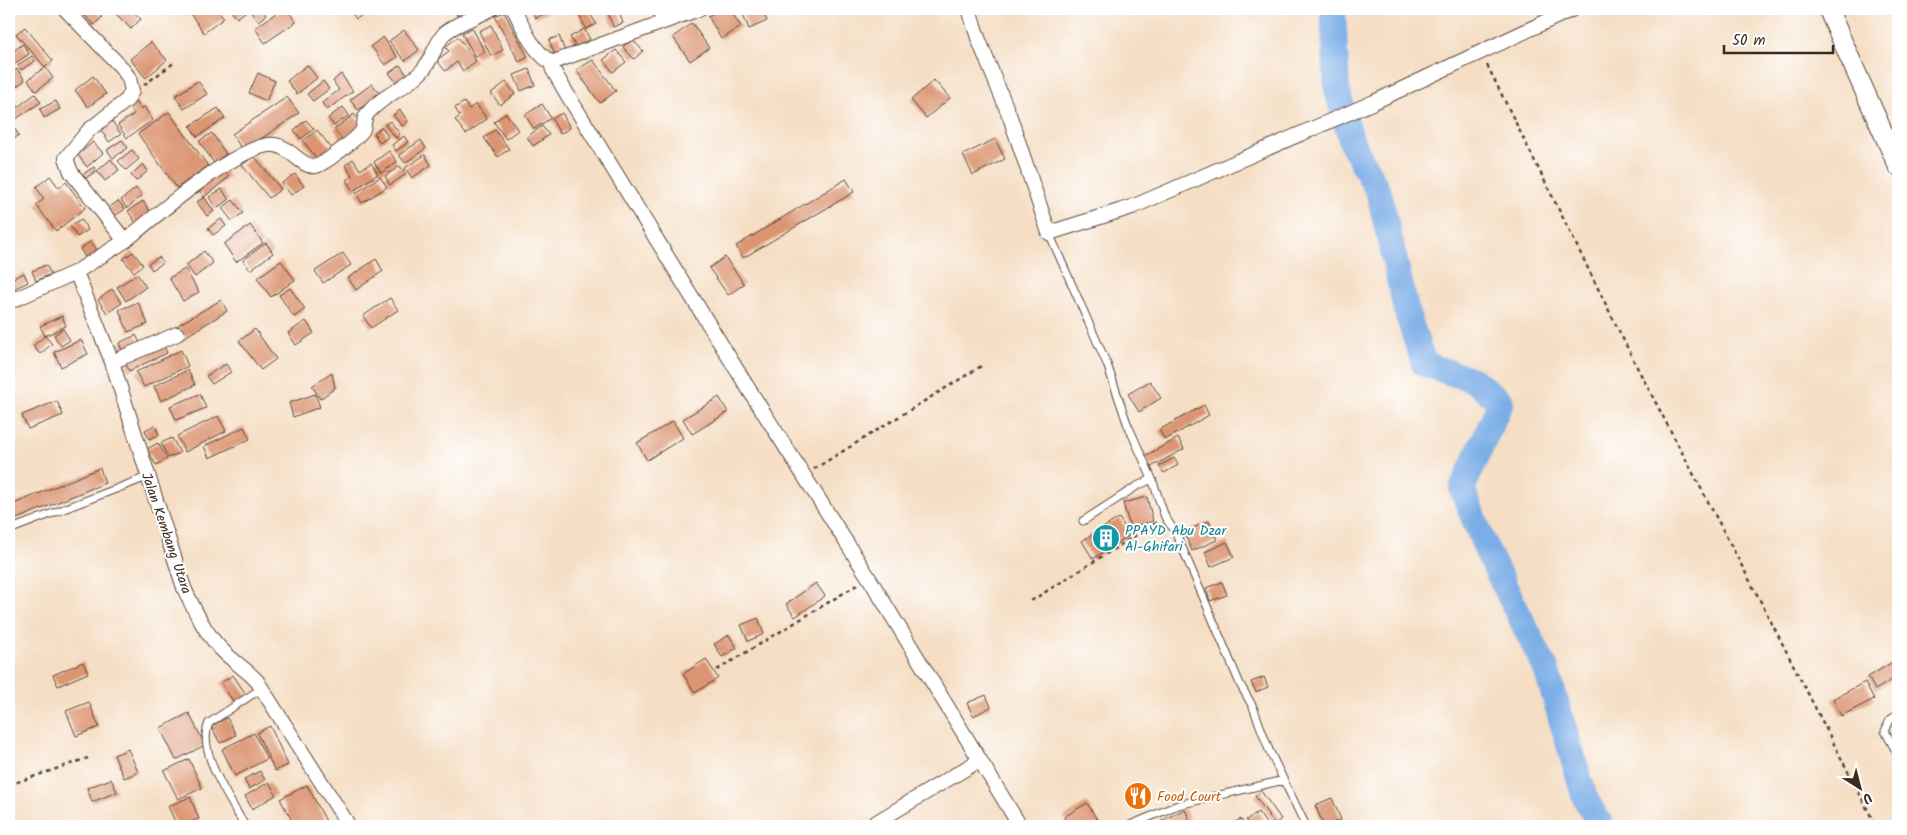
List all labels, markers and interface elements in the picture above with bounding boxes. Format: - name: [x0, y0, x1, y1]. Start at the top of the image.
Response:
- scale bar: [1724, 22, 1833, 54]
- text: 50 m: [1732, 29, 1766, 53]
- street label: Jalan Kembang Utara: [135, 470, 197, 597]
- place label: PPAYD Abu Dzar Al-Ghifari: [1125, 520, 1227, 558]
- building icon: PPAYD Abu Dzar Al-Ghifari: [1091, 523, 1121, 553]
- north arrow: [1834, 762, 1884, 812]
- restaurant icon: Food Court: [1123, 781, 1153, 811]
- place label: Food Court: [1157, 786, 1222, 808]
- text: U: [1857, 786, 1877, 809]

